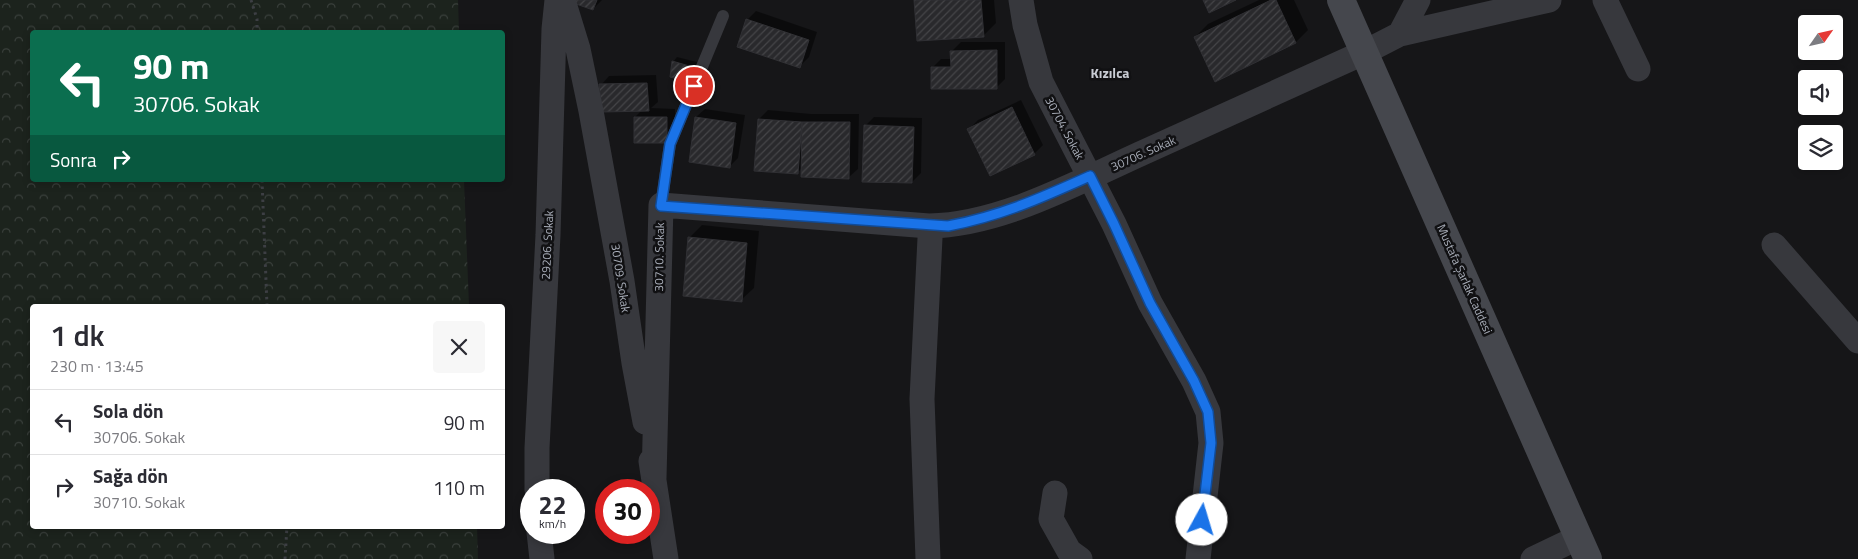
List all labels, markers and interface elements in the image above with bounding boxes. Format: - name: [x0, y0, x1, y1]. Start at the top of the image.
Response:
- north arrow: [1798, 15, 1842, 60]
- map controls: [1798, 15, 1843, 170]
- text: 90 m: [133, 39, 209, 93]
- icon: left: [50, 50, 115, 115]
- district label: Kızılca: [1090, 62, 1130, 83]
- pin: [673, 65, 715, 107]
- button: sound: [1798, 70, 1843, 115]
- icon: arrive: [680, 72, 708, 100]
- text: 30706. Sokak: [133, 87, 260, 121]
- street label: 30704. Sokak: [1040, 93, 1090, 163]
- button: layers: [1798, 125, 1843, 170]
- street label: 30706. Sokak: [1108, 130, 1179, 176]
- text: Sonra: [50, 145, 97, 174]
- icon: right: [107, 145, 135, 173]
- street label: 29206. Sokak: [536, 210, 558, 280]
- street label: Mustafa Şarlak Caddesi: [1432, 221, 1498, 337]
- street label: 30710. Sokak: [649, 222, 669, 292]
- street label: 30709. Sokak: [606, 242, 636, 314]
- text: 1 dk: [50, 312, 105, 358]
- button: close: [433, 321, 485, 373]
- text: 230 m · 13:45: [50, 354, 144, 378]
- text: Sola dön: [93, 396, 164, 425]
- icon: left: [50, 408, 78, 436]
- text: 90 m: [444, 408, 485, 437]
- text: 30706. Sokak: [93, 425, 185, 449]
- text: Sağa dön: [93, 461, 168, 490]
- icon: right: [50, 473, 78, 501]
- text: 110 m: [433, 473, 485, 502]
- speed limit sign: 30: [595, 479, 660, 544]
- text: 22: [538, 486, 567, 524]
- text: 30710. Sokak: [93, 490, 185, 514]
- position arrow: [1175, 493, 1227, 545]
- text: km/h: [539, 514, 566, 533]

